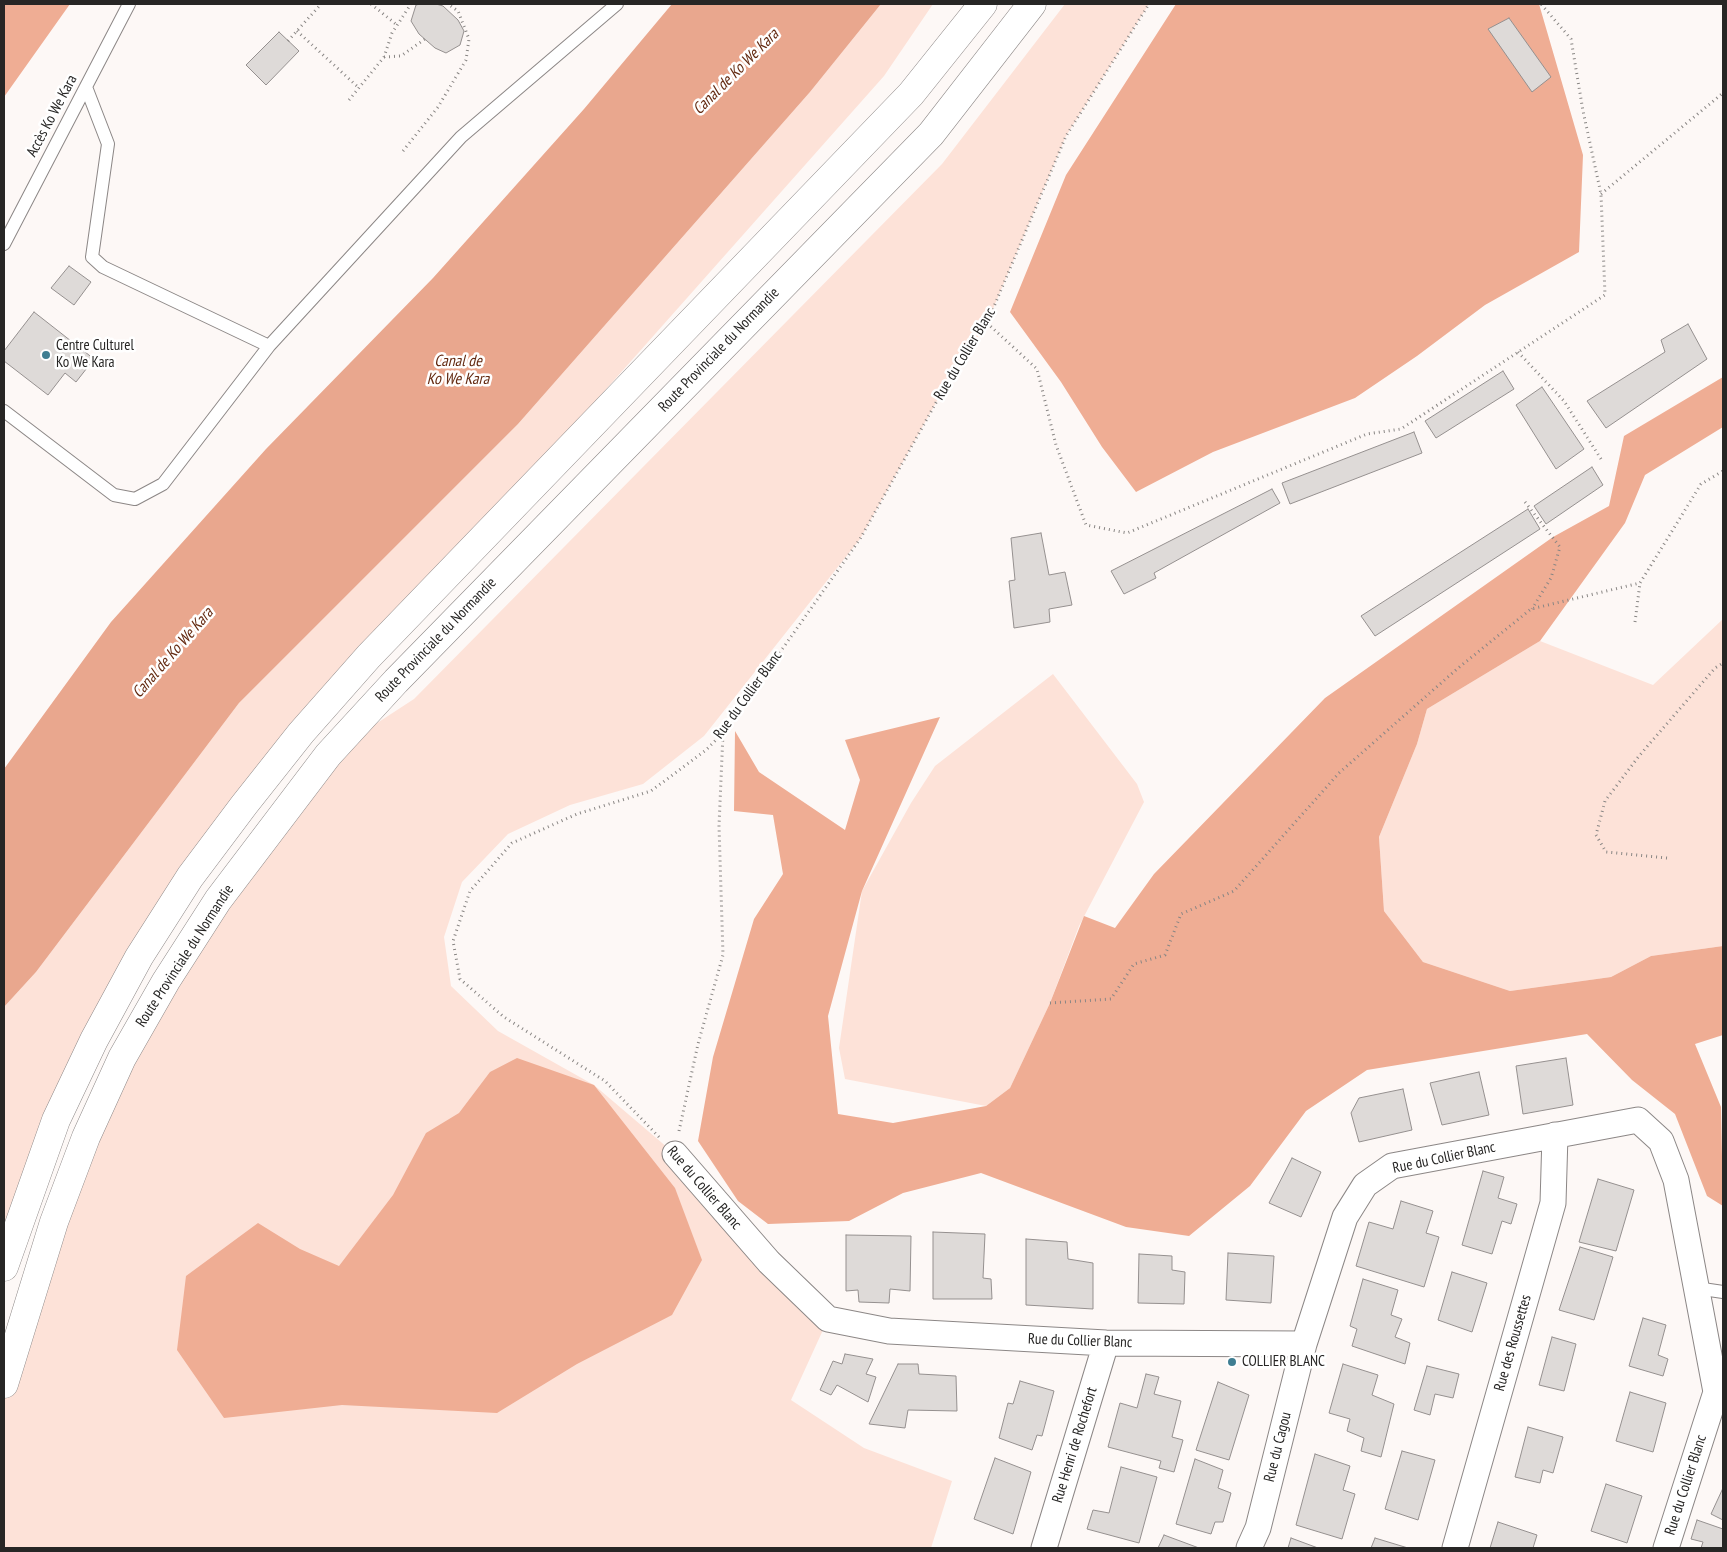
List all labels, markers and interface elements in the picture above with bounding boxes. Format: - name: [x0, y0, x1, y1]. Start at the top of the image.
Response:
- water label: Canal de Ko We Kara: [689, 25, 783, 119]
- street label: Accès Ko We Kara: [23, 72, 81, 160]
- street label: Route Provinciale du Normandie: [655, 284, 783, 416]
- street label: Rue du Collier Blanc: [930, 305, 1000, 403]
- place label: Centre Culturel Ko We Kara: [56, 337, 134, 372]
- marker: Centre Culturel Ko We Kara: [40, 349, 52, 361]
- water label: Canal de Ko We Kara: [427, 351, 489, 389]
- street label: Route Provinciale du Normandie: [372, 574, 500, 706]
- water label: Canal de Ko We Kara: [129, 604, 217, 702]
- street label: Rue du Collier Blanc: [710, 647, 786, 743]
- street label: Route Provinciale du Normandie: [132, 881, 238, 1031]
- street label: Rue du Collier Blanc: [1391, 1138, 1497, 1178]
- street label: Rue du Collier Blanc: [663, 1143, 745, 1233]
- street label: Rue des Roussettes: [1491, 1293, 1535, 1393]
- street label: Rue du Collier Blanc: [1028, 1330, 1132, 1352]
- place label: COLLIER BLANC: [1242, 1353, 1325, 1371]
- marker: COLLIER BLANC: [1226, 1356, 1238, 1368]
- street label: Rue Henri de Rochefort: [1049, 1385, 1101, 1505]
- street label: Rue du Cagou: [1261, 1410, 1295, 1484]
- street label: Rue du Collier Blanc: [1661, 1433, 1711, 1537]

